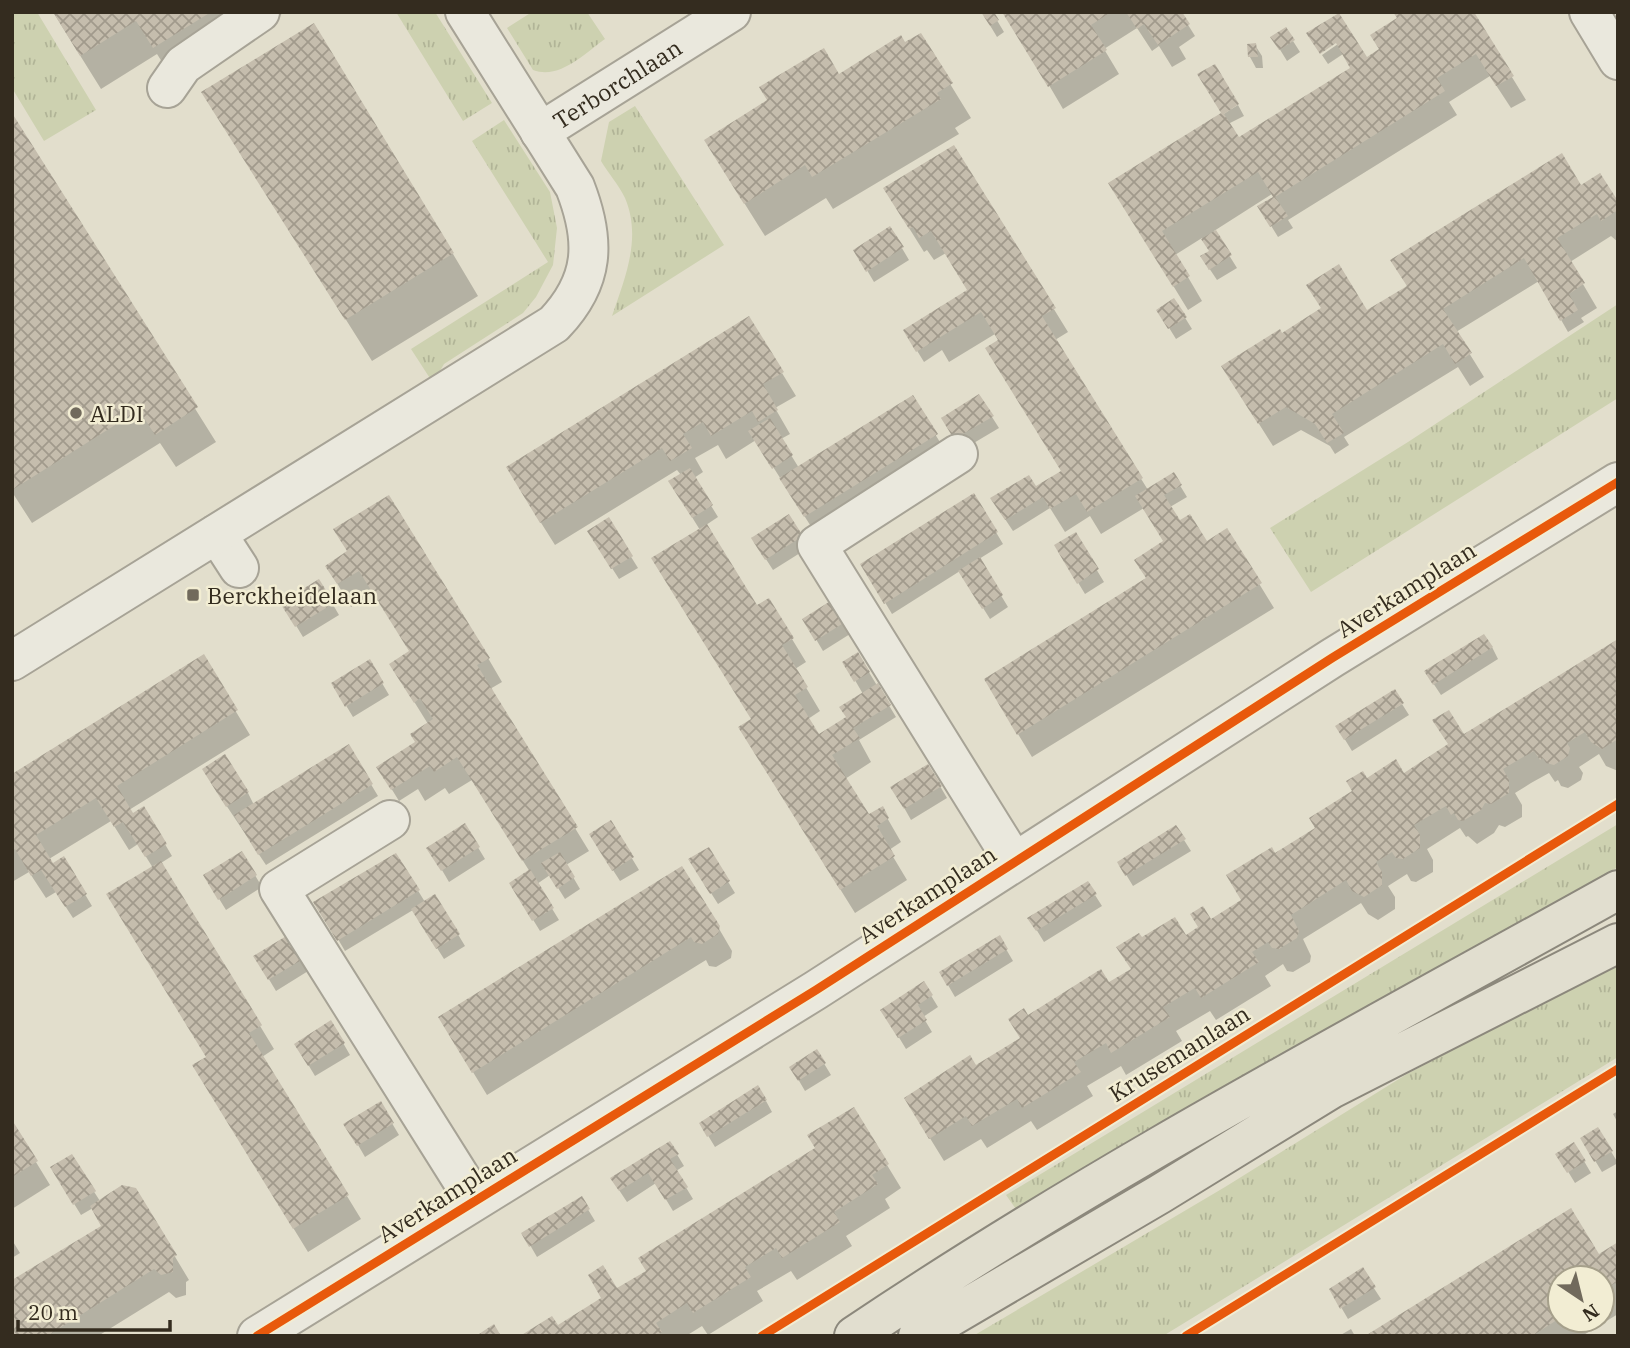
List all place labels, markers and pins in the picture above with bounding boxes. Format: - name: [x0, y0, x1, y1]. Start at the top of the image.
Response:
- place label: ALDI: [90, 398, 144, 428]
- marker: ALDI: [68, 405, 84, 421]
- place label: Berckheidelaan: [207, 580, 377, 610]
- marker: Berckheidelaan: [185, 587, 201, 603]

